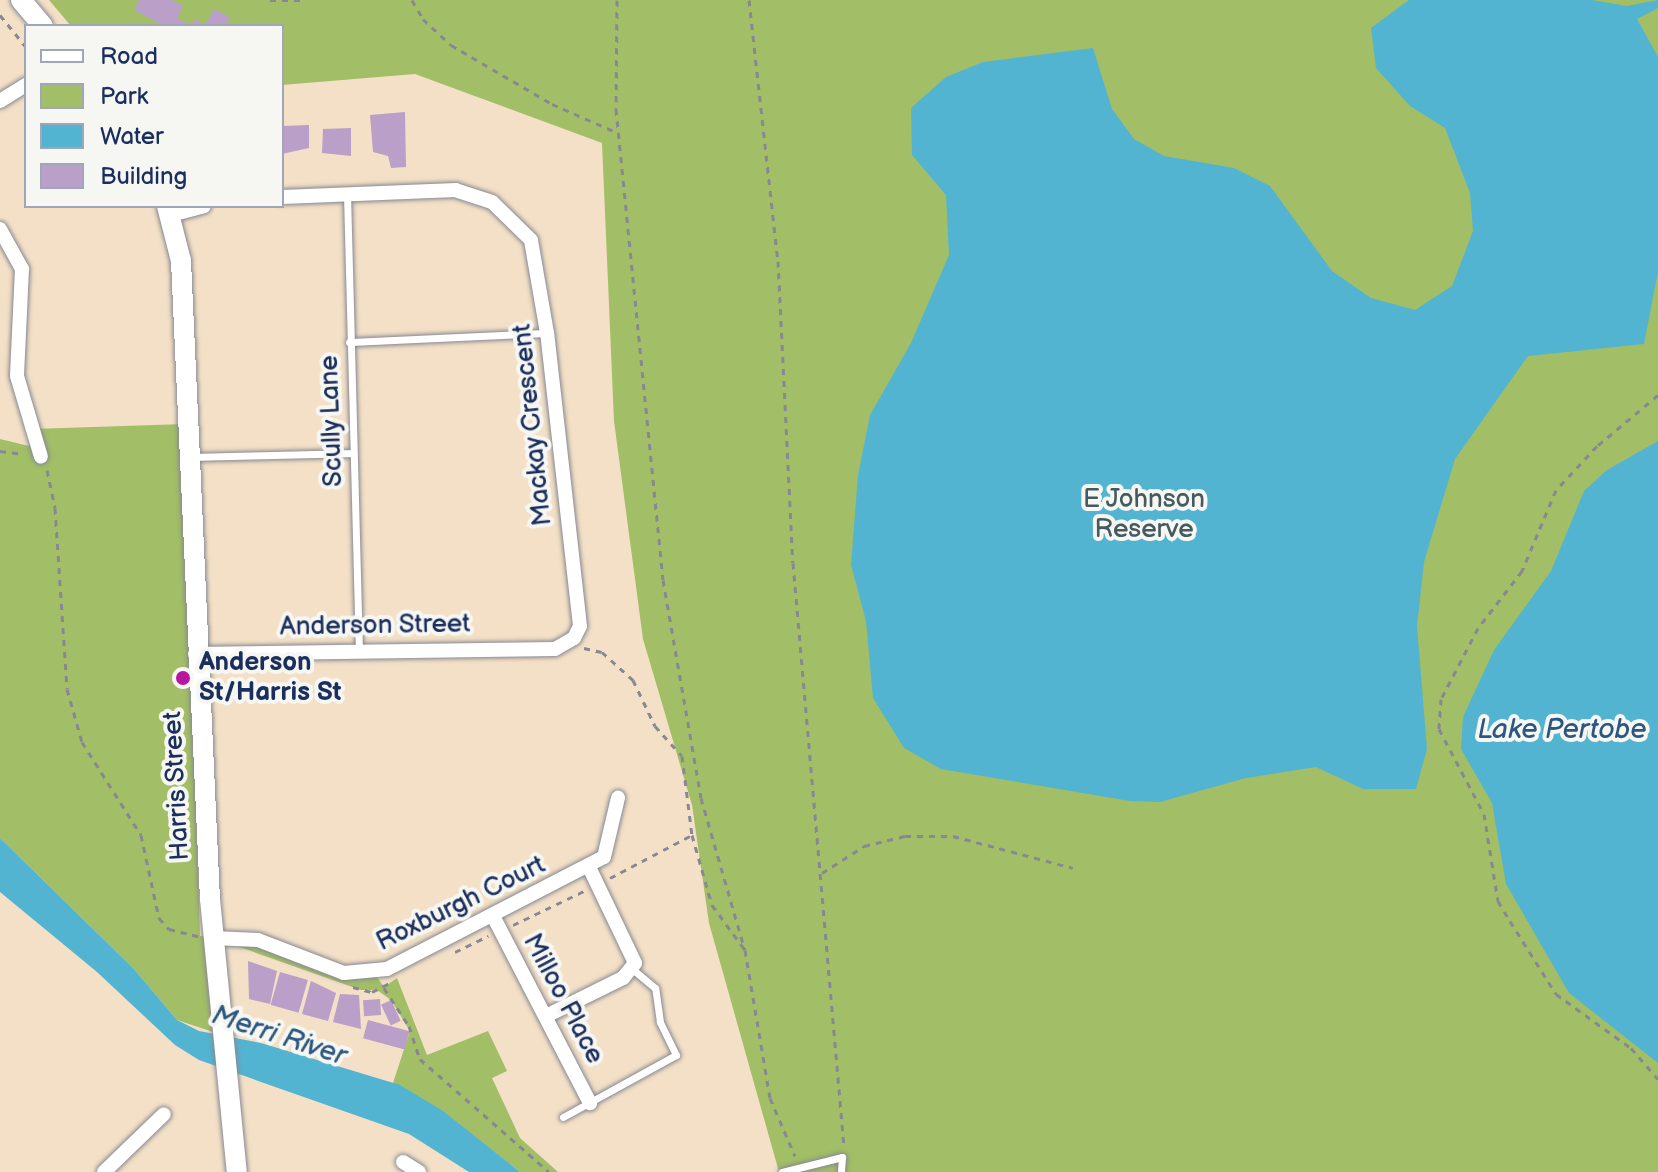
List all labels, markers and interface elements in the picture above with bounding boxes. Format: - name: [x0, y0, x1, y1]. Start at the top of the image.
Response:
- legend: [24, 24, 284, 208]
- text: Road: [100, 42, 158, 71]
- text: Park: [100, 82, 148, 111]
- text: Water: [100, 122, 164, 151]
- text: Building: [100, 162, 187, 191]
- street label: Mackay Crescent: [507, 322, 559, 528]
- street label: Scully Lane: [314, 354, 350, 488]
- park label: E Johnson Reserve: [1082, 484, 1206, 546]
- street label: Anderson Street: [279, 609, 471, 643]
- place label: Anderson St/Harris St: [199, 647, 341, 708]
- marker: Anderson St/Harris St: [174, 669, 192, 687]
- street label: Harris Street: [157, 710, 197, 862]
- water label: Lake Pertobe: [1477, 713, 1647, 747]
- street label: Roxburgh Court: [372, 850, 550, 958]
- street label: Milloo Place: [516, 929, 610, 1069]
- water label: Merri River: [208, 998, 350, 1074]

